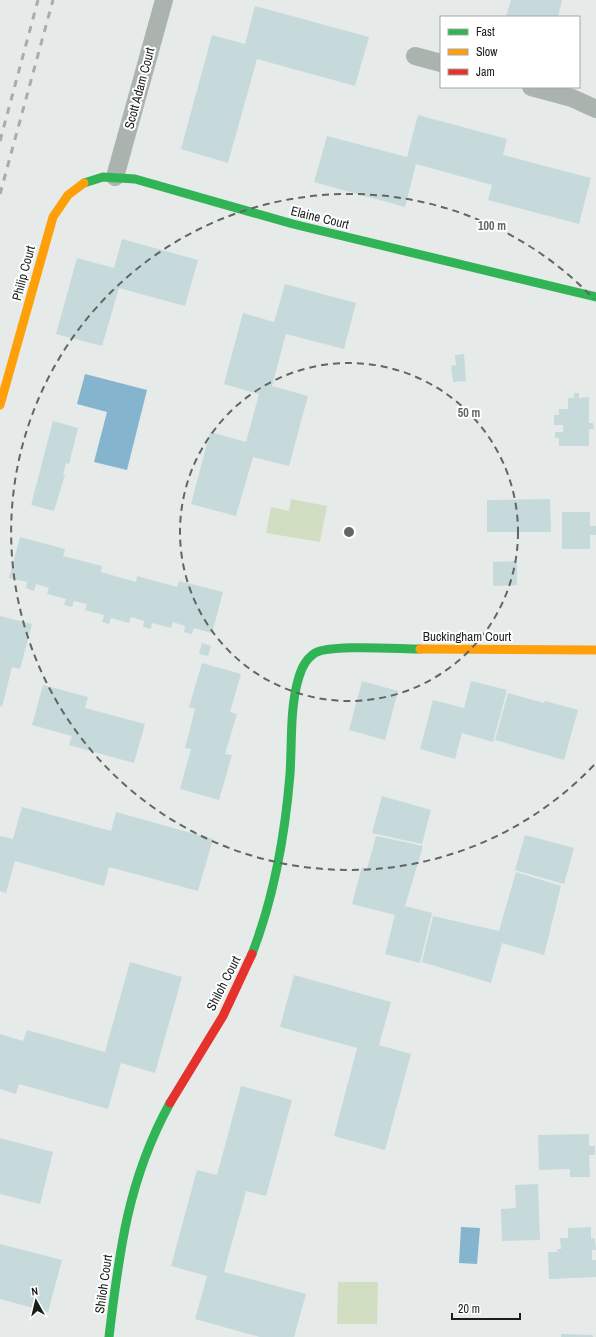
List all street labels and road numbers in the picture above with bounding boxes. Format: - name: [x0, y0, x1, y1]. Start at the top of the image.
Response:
- street label: Scott Adam Court: [120, 46, 159, 131]
- street label: Elaine Court: [289, 202, 351, 233]
- street label: Philip Court: [8, 244, 39, 303]
- street label: Buckingham Court: [423, 628, 511, 645]
- street label: Shiloh Court: [202, 953, 244, 1013]
- street label: Shiloh Court: [91, 1254, 116, 1315]

